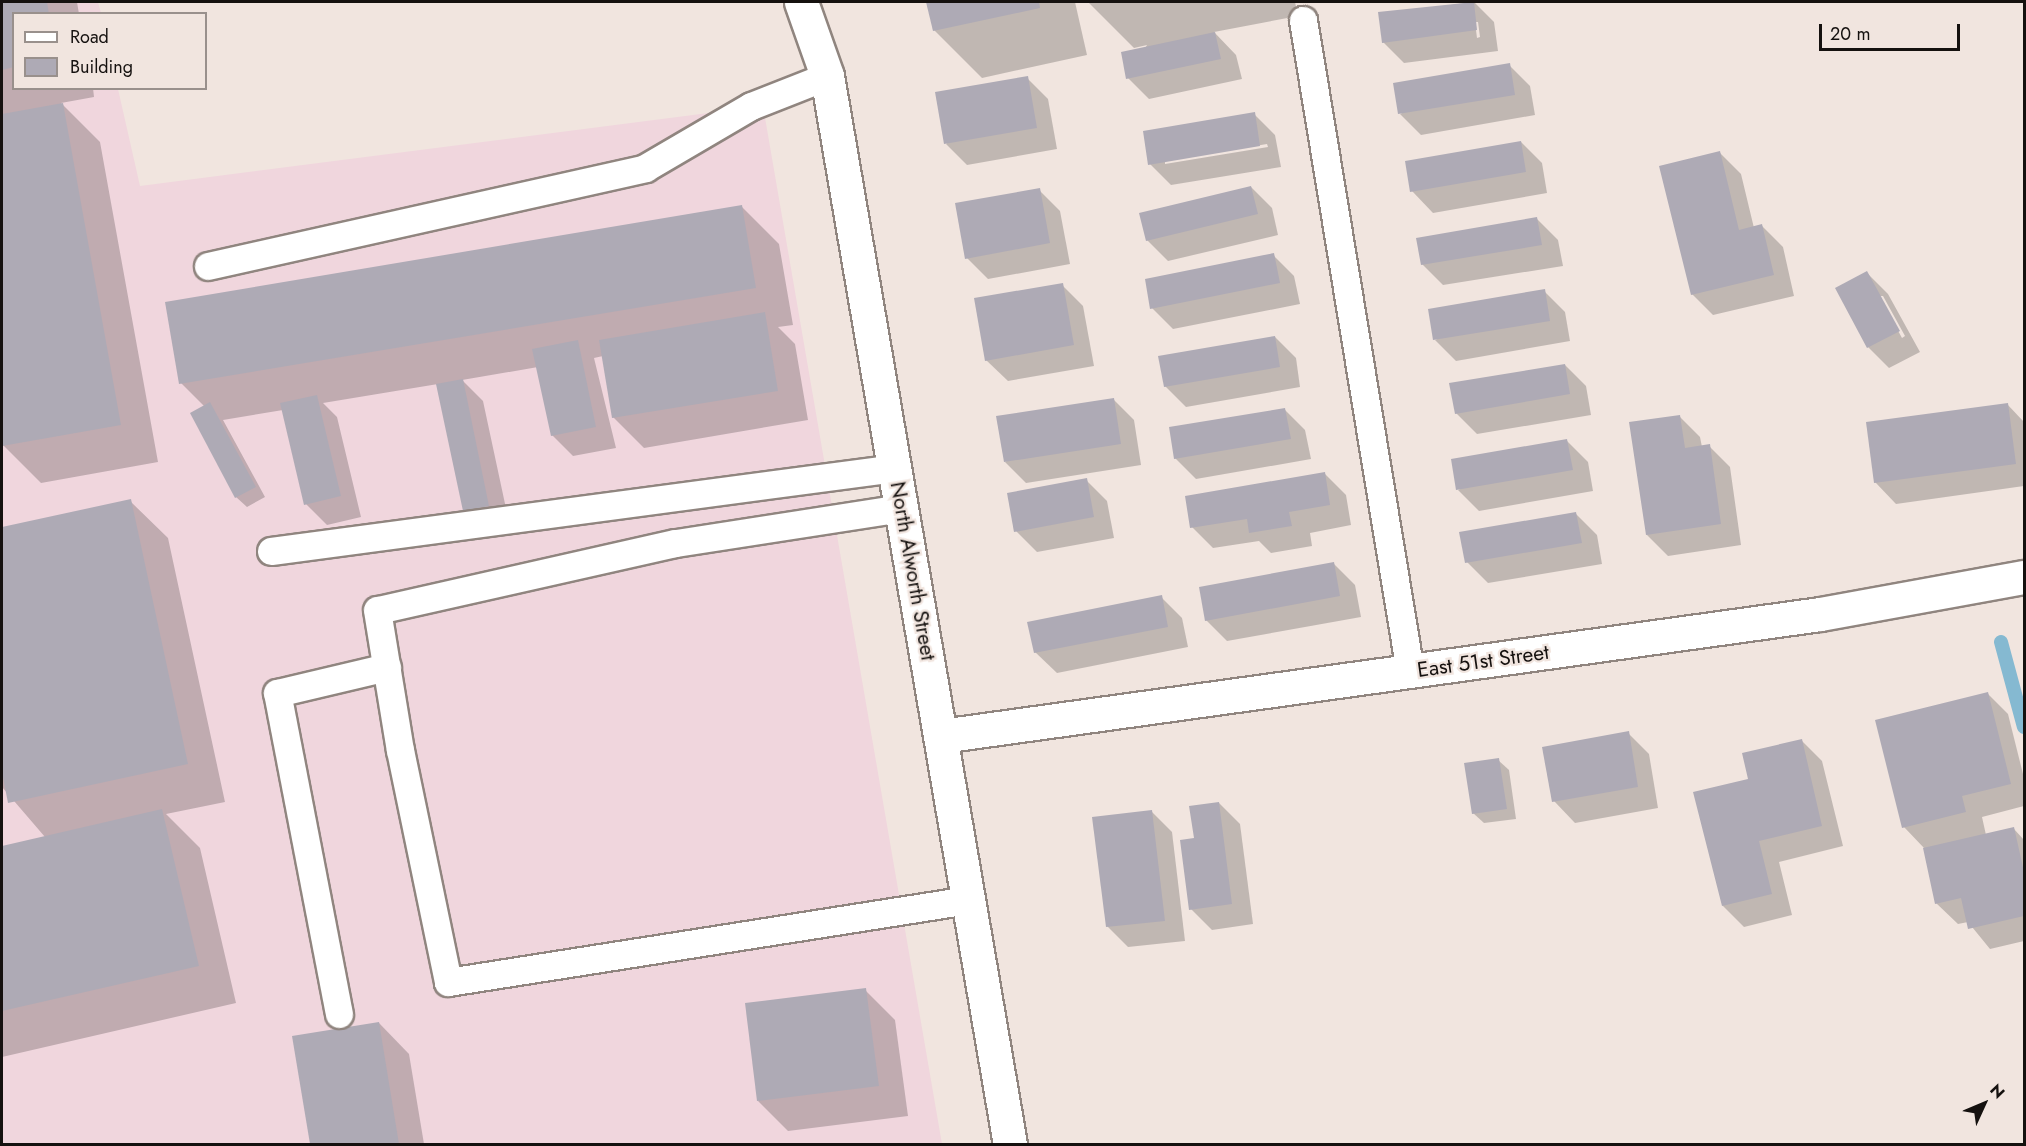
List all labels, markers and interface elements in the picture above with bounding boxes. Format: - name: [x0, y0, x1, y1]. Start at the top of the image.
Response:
- legend: [12, 12, 207, 90]
- scale bar: [1822, 12, 1963, 50]
- text: 20 m: [1830, 21, 1870, 47]
- text: Road: [70, 24, 109, 50]
- text: Building: [70, 54, 133, 80]
- street label: North Alworth Street: [885, 480, 941, 662]
- street label: East 51st Street: [1416, 639, 1550, 683]
- north arrow: [1954, 1074, 2014, 1134]
- text: N: [1985, 1079, 2010, 1104]

